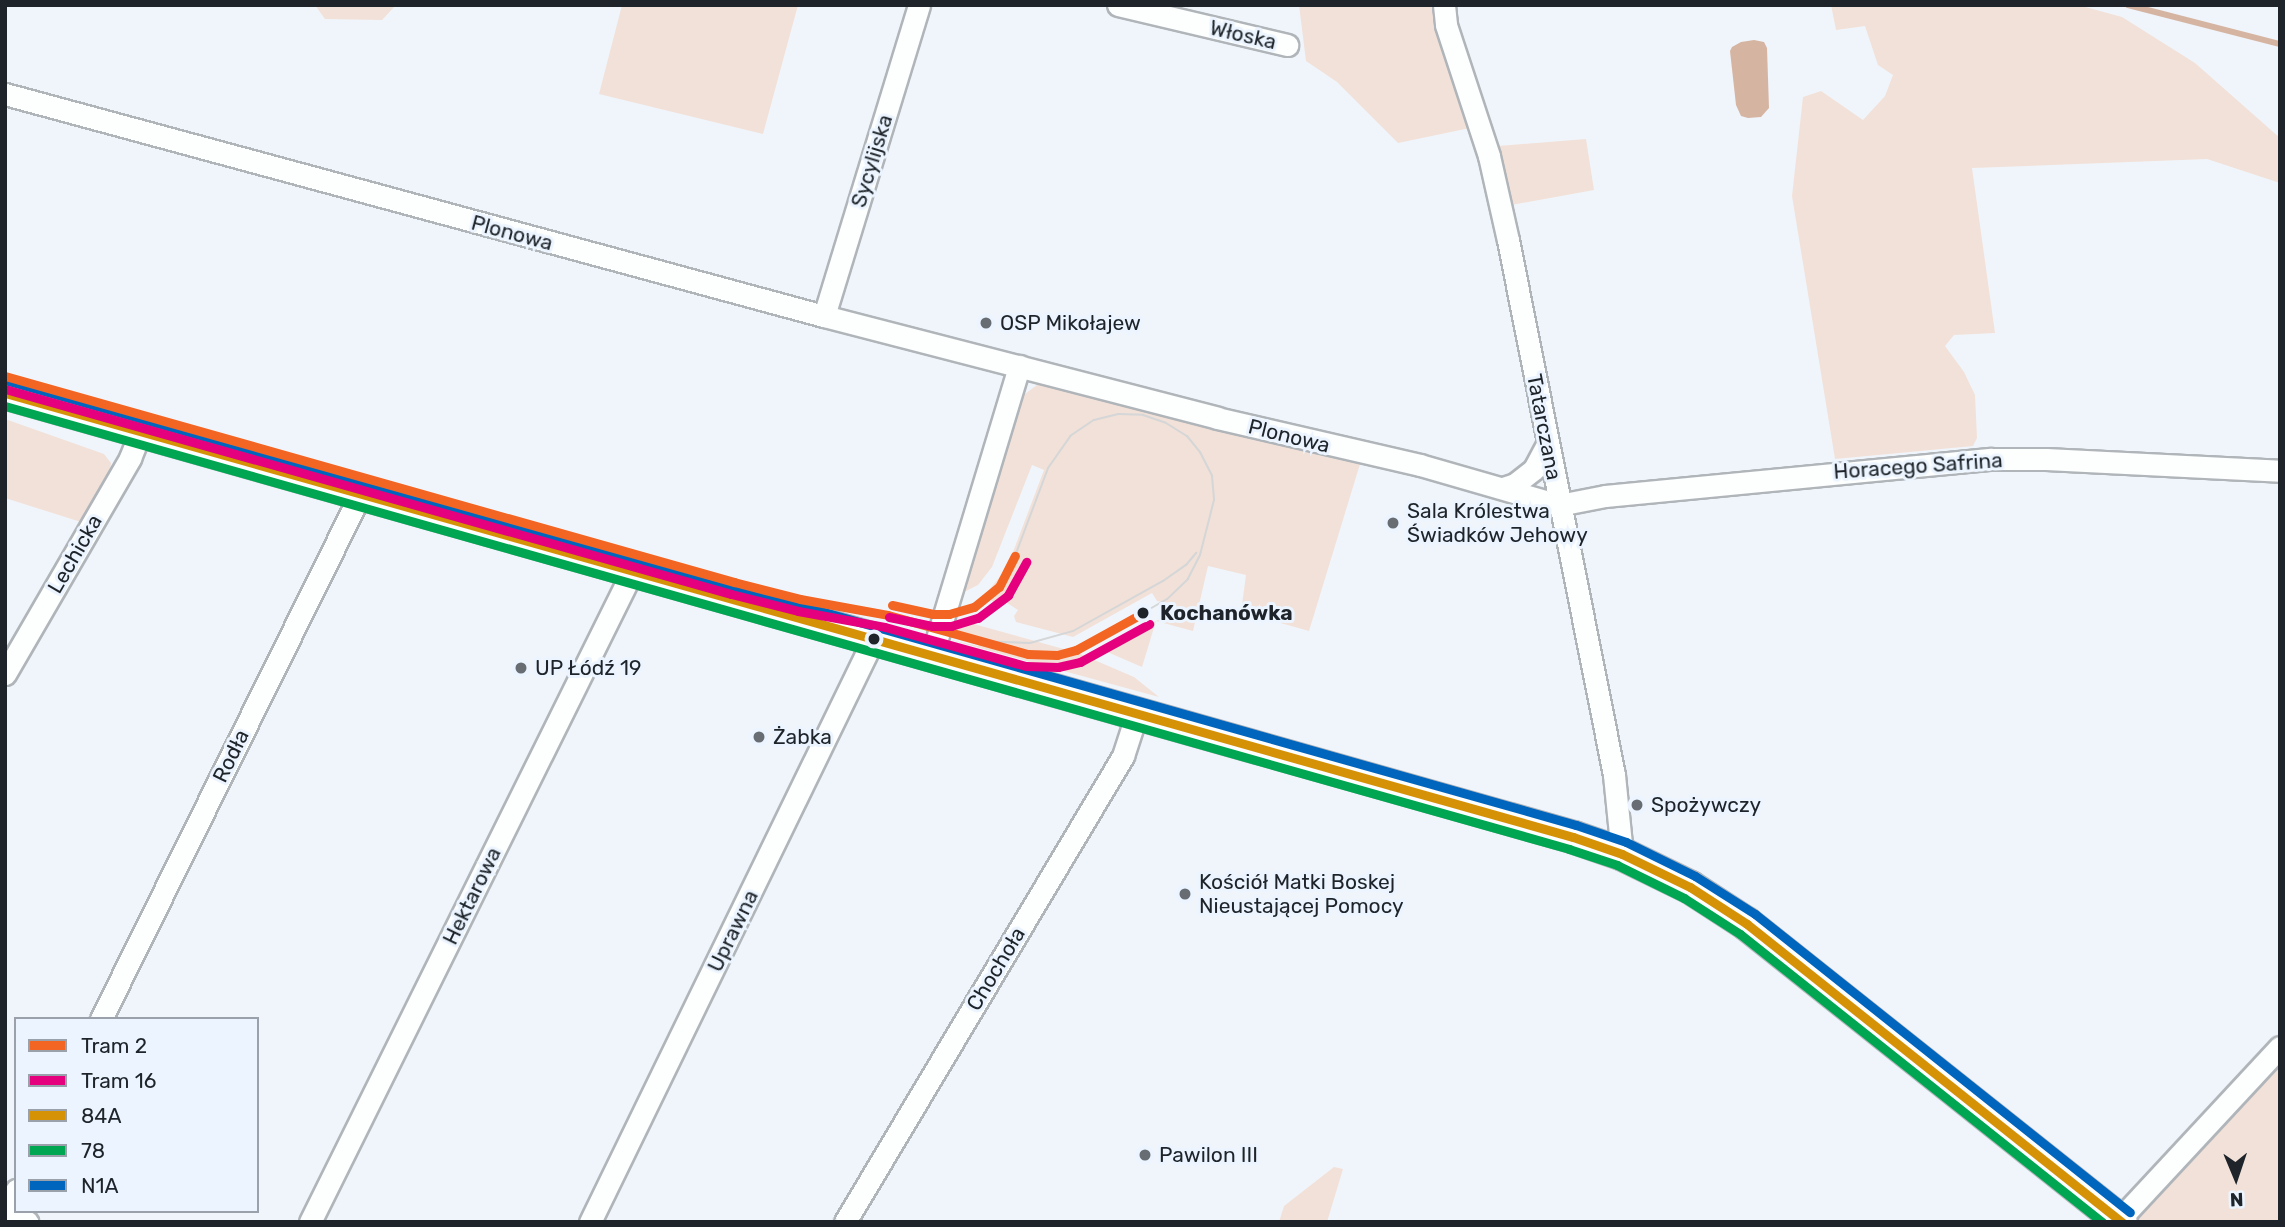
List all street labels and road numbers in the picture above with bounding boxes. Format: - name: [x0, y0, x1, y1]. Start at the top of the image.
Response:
- street label: Włoska: [1207, 15, 1279, 55]
- street label: Sycylijska: [846, 112, 898, 210]
- street label: Plonowa: [469, 210, 555, 256]
- street label: Tatarczana: [1521, 372, 1567, 482]
- street label: Plonowa: [1246, 414, 1332, 458]
- street label: Horacego Safrina: [1833, 448, 2003, 484]
- street label: Lechicka: [42, 510, 108, 598]
- street label: Rodła: [207, 726, 255, 786]
- street label: Hektarowa: [438, 843, 506, 949]
- street label: Uprawna: [702, 886, 764, 976]
- street label: Chochoła: [961, 923, 1031, 1015]

